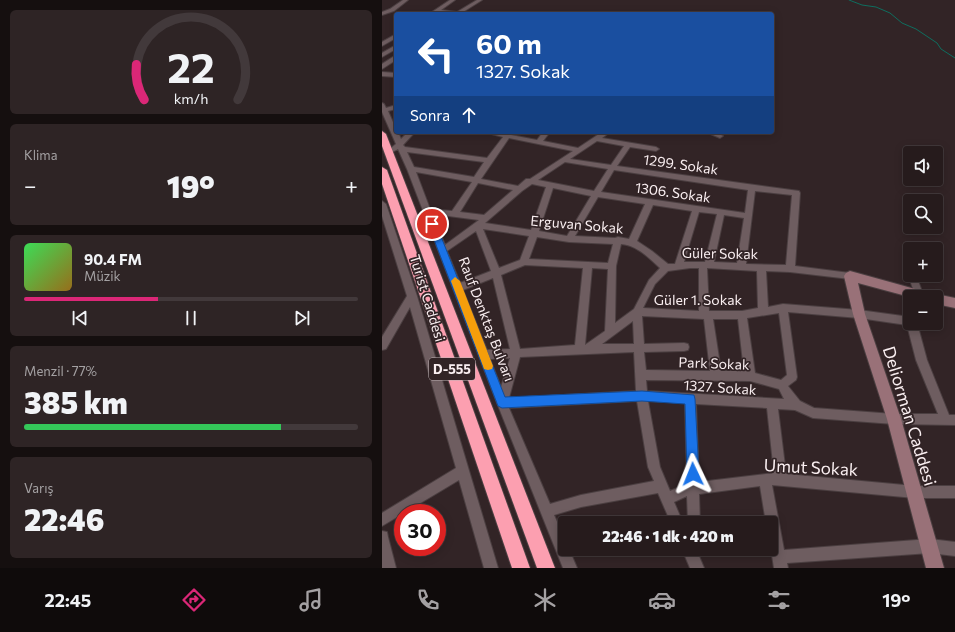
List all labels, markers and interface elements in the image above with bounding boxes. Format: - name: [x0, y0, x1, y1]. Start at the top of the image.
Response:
- text: 60 m: [476, 26, 542, 60]
- icon: left: [410, 28, 462, 80]
- text: 22: [167, 41, 215, 92]
- text: 1327. Sokak: [476, 60, 570, 82]
- text: km/h: [174, 89, 208, 107]
- icon: ahead: [458, 104, 480, 126]
- text: Sonra: [410, 106, 450, 124]
- map controls: [903, 146, 943, 330]
- button: sound: [903, 146, 943, 186]
- text: Klima: [24, 147, 58, 163]
- street label: 1299. Sokak: [642, 150, 720, 178]
- text: 19°: [167, 167, 215, 204]
- text: −: [24, 172, 37, 199]
- text: +: [345, 172, 358, 199]
- street label: 1306. Sokak: [634, 178, 712, 206]
- button: search: [903, 194, 943, 234]
- pin: [415, 207, 449, 241]
- street label: Erguvan Sokak: [530, 211, 625, 237]
- icon: arrive: [421, 213, 443, 235]
- button: +: [903, 242, 943, 282]
- street label: Güler Sokak: [682, 244, 759, 262]
- text: 90.4 FM: [84, 250, 142, 268]
- street label: Turist Caddesi: [407, 252, 449, 344]
- street label: Rauf Denktaş Bulvarı: [455, 254, 519, 384]
- text: Müzik: [84, 268, 121, 284]
- button: −: [903, 290, 943, 330]
- street label: Güler 1. Sokak: [654, 291, 743, 308]
- icon: previous: [69, 307, 91, 329]
- icon: pause: [180, 307, 202, 329]
- icon: next: [291, 307, 313, 329]
- street label: Deliorman Caddesi: [879, 344, 941, 488]
- street label: Park Sokak: [678, 353, 750, 373]
- road number: D-555: [429, 358, 475, 380]
- text: Menzil · 77%: [24, 363, 97, 379]
- street label: 1327. Sokak: [683, 376, 757, 398]
- text: 385 km: [24, 383, 128, 420]
- position arrow: [672, 453, 714, 495]
- street label: Umut Sokak: [763, 454, 859, 480]
- text: Varış: [24, 480, 54, 496]
- text: 22:46: [24, 500, 104, 537]
- speed limit sign: 30: [394, 504, 446, 556]
- text: 22:46 · 1 dk · 420 m: [602, 527, 734, 545]
- icon: directions: [180, 586, 208, 614]
- icon: music: [297, 586, 325, 614]
- icon: phone: [414, 586, 442, 614]
- icon: climate: [531, 586, 559, 614]
- icon: car: [648, 586, 676, 614]
- icon: filters: [765, 586, 793, 614]
- text: 22:45: [44, 589, 91, 611]
- text: 19°: [882, 589, 910, 611]

